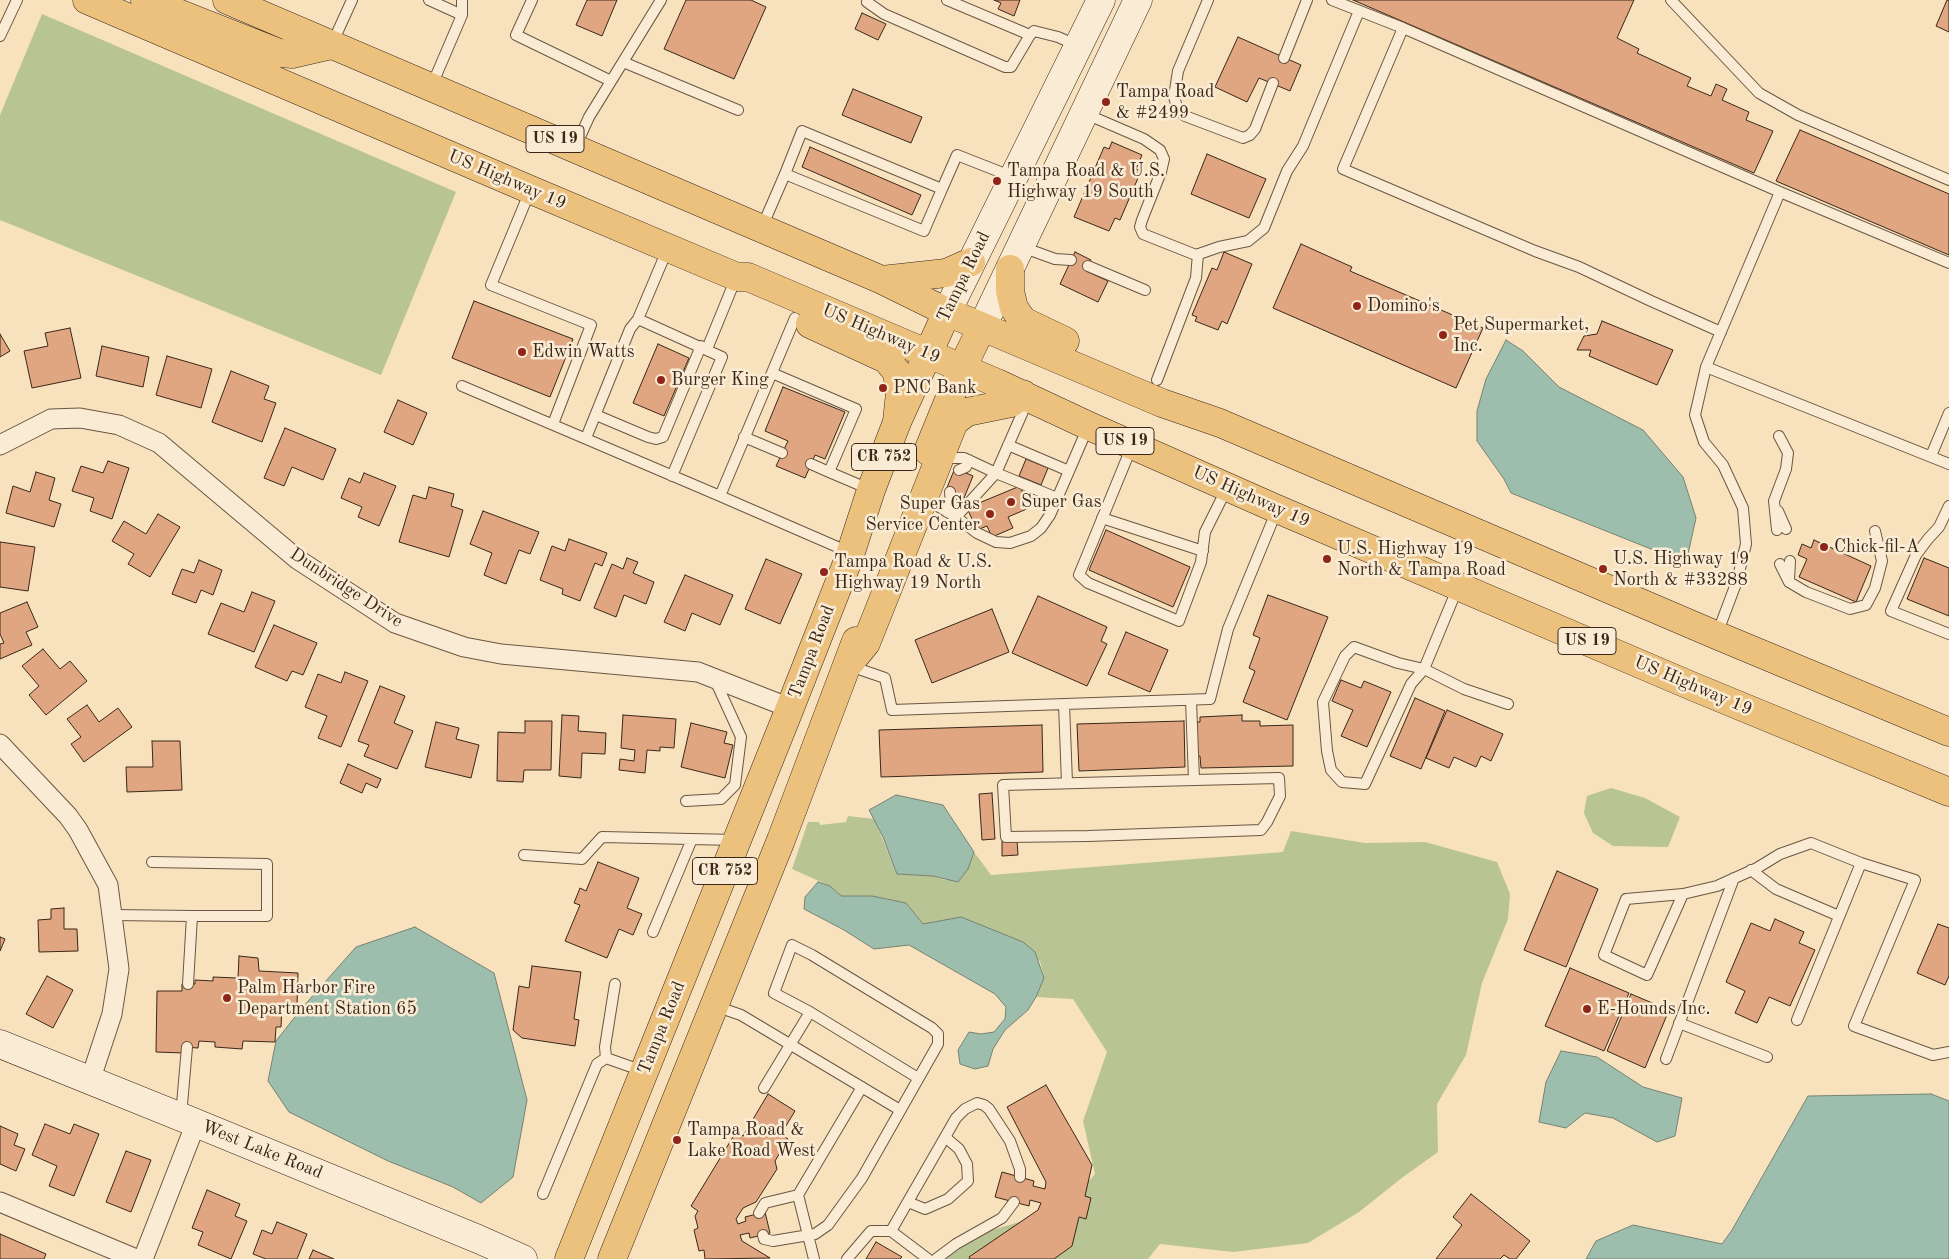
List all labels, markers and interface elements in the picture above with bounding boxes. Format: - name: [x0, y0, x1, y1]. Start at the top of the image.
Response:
- place label: Tampa Road & #2499: [1116, 81, 1214, 124]
- marker: Tampa Road & #2499: [1100, 96, 1112, 108]
- road number: US 19: [526, 126, 584, 152]
- street label: US Highway 19: [445, 145, 569, 215]
- place label: Tampa Road & U.S. Highway 19 South: [1007, 160, 1165, 202]
- marker: Tampa Road & U.S. Highway 19 South: [991, 175, 1003, 187]
- street label: Tampa Road: [933, 228, 995, 326]
- place label: Domino's: [1367, 295, 1440, 317]
- street label: US Highway 19: [819, 299, 943, 369]
- marker: Domino's: [1351, 300, 1363, 312]
- place label: Pet Supermarket, Inc.: [1453, 314, 1589, 356]
- marker: Pet Supermarket, Inc.: [1437, 329, 1449, 341]
- place label: Edwin Watts: [532, 341, 634, 363]
- marker: Edwin Watts: [516, 346, 528, 358]
- place label: Burger King: [671, 369, 769, 391]
- marker: Burger King: [655, 374, 667, 386]
- place label: PNC Bank: [893, 377, 977, 399]
- marker: PNC Bank: [877, 382, 889, 394]
- road number: US 19: [1096, 428, 1154, 454]
- road number: CR 752: [852, 444, 916, 471]
- street label: US Highway 19: [1189, 461, 1313, 533]
- place label: Super Gas: [1021, 491, 1101, 513]
- place label: Super Gas Service Center: [866, 493, 980, 536]
- marker: Super Gas: [1005, 496, 1017, 508]
- marker: Super Gas Service Center: [984, 508, 996, 520]
- place label: Chick-fil-A: [1834, 536, 1919, 558]
- place label: U.S. Highway 19 North & Tampa Road: [1337, 538, 1506, 580]
- marker: Chick-fil-A: [1818, 541, 1830, 553]
- street label: Dunbridge Drive: [285, 543, 407, 633]
- place label: U.S. Highway 19 North & #33288: [1613, 548, 1749, 590]
- place label: Tampa Road & U.S. Highway 19 North: [834, 551, 992, 594]
- marker: U.S. Highway 19 North & Tampa Road: [1321, 553, 1333, 565]
- marker: U.S. Highway 19 North & #33288: [1597, 563, 1609, 575]
- marker: Tampa Road & U.S. Highway 19 North: [818, 566, 830, 578]
- street label: Tampa Road: [784, 602, 840, 702]
- road number: US 19: [1558, 627, 1616, 654]
- street label: US Highway 19: [1631, 651, 1755, 721]
- road number: CR 752: [692, 858, 758, 884]
- place label: Palm Harbor Fire Department Station 65: [237, 977, 417, 1020]
- street label: Tampa Road: [634, 978, 690, 1078]
- marker: Palm Harbor Fire Department Station 65: [221, 992, 233, 1004]
- place label: E-Hounds Inc.: [1597, 998, 1710, 1020]
- marker: E-Hounds Inc.: [1581, 1003, 1593, 1015]
- street label: West Lake Road: [198, 1116, 326, 1184]
- place label: Tampa Road & Lake Road West: [687, 1119, 816, 1162]
- marker: Tampa Road & Lake Road West: [671, 1134, 683, 1146]

